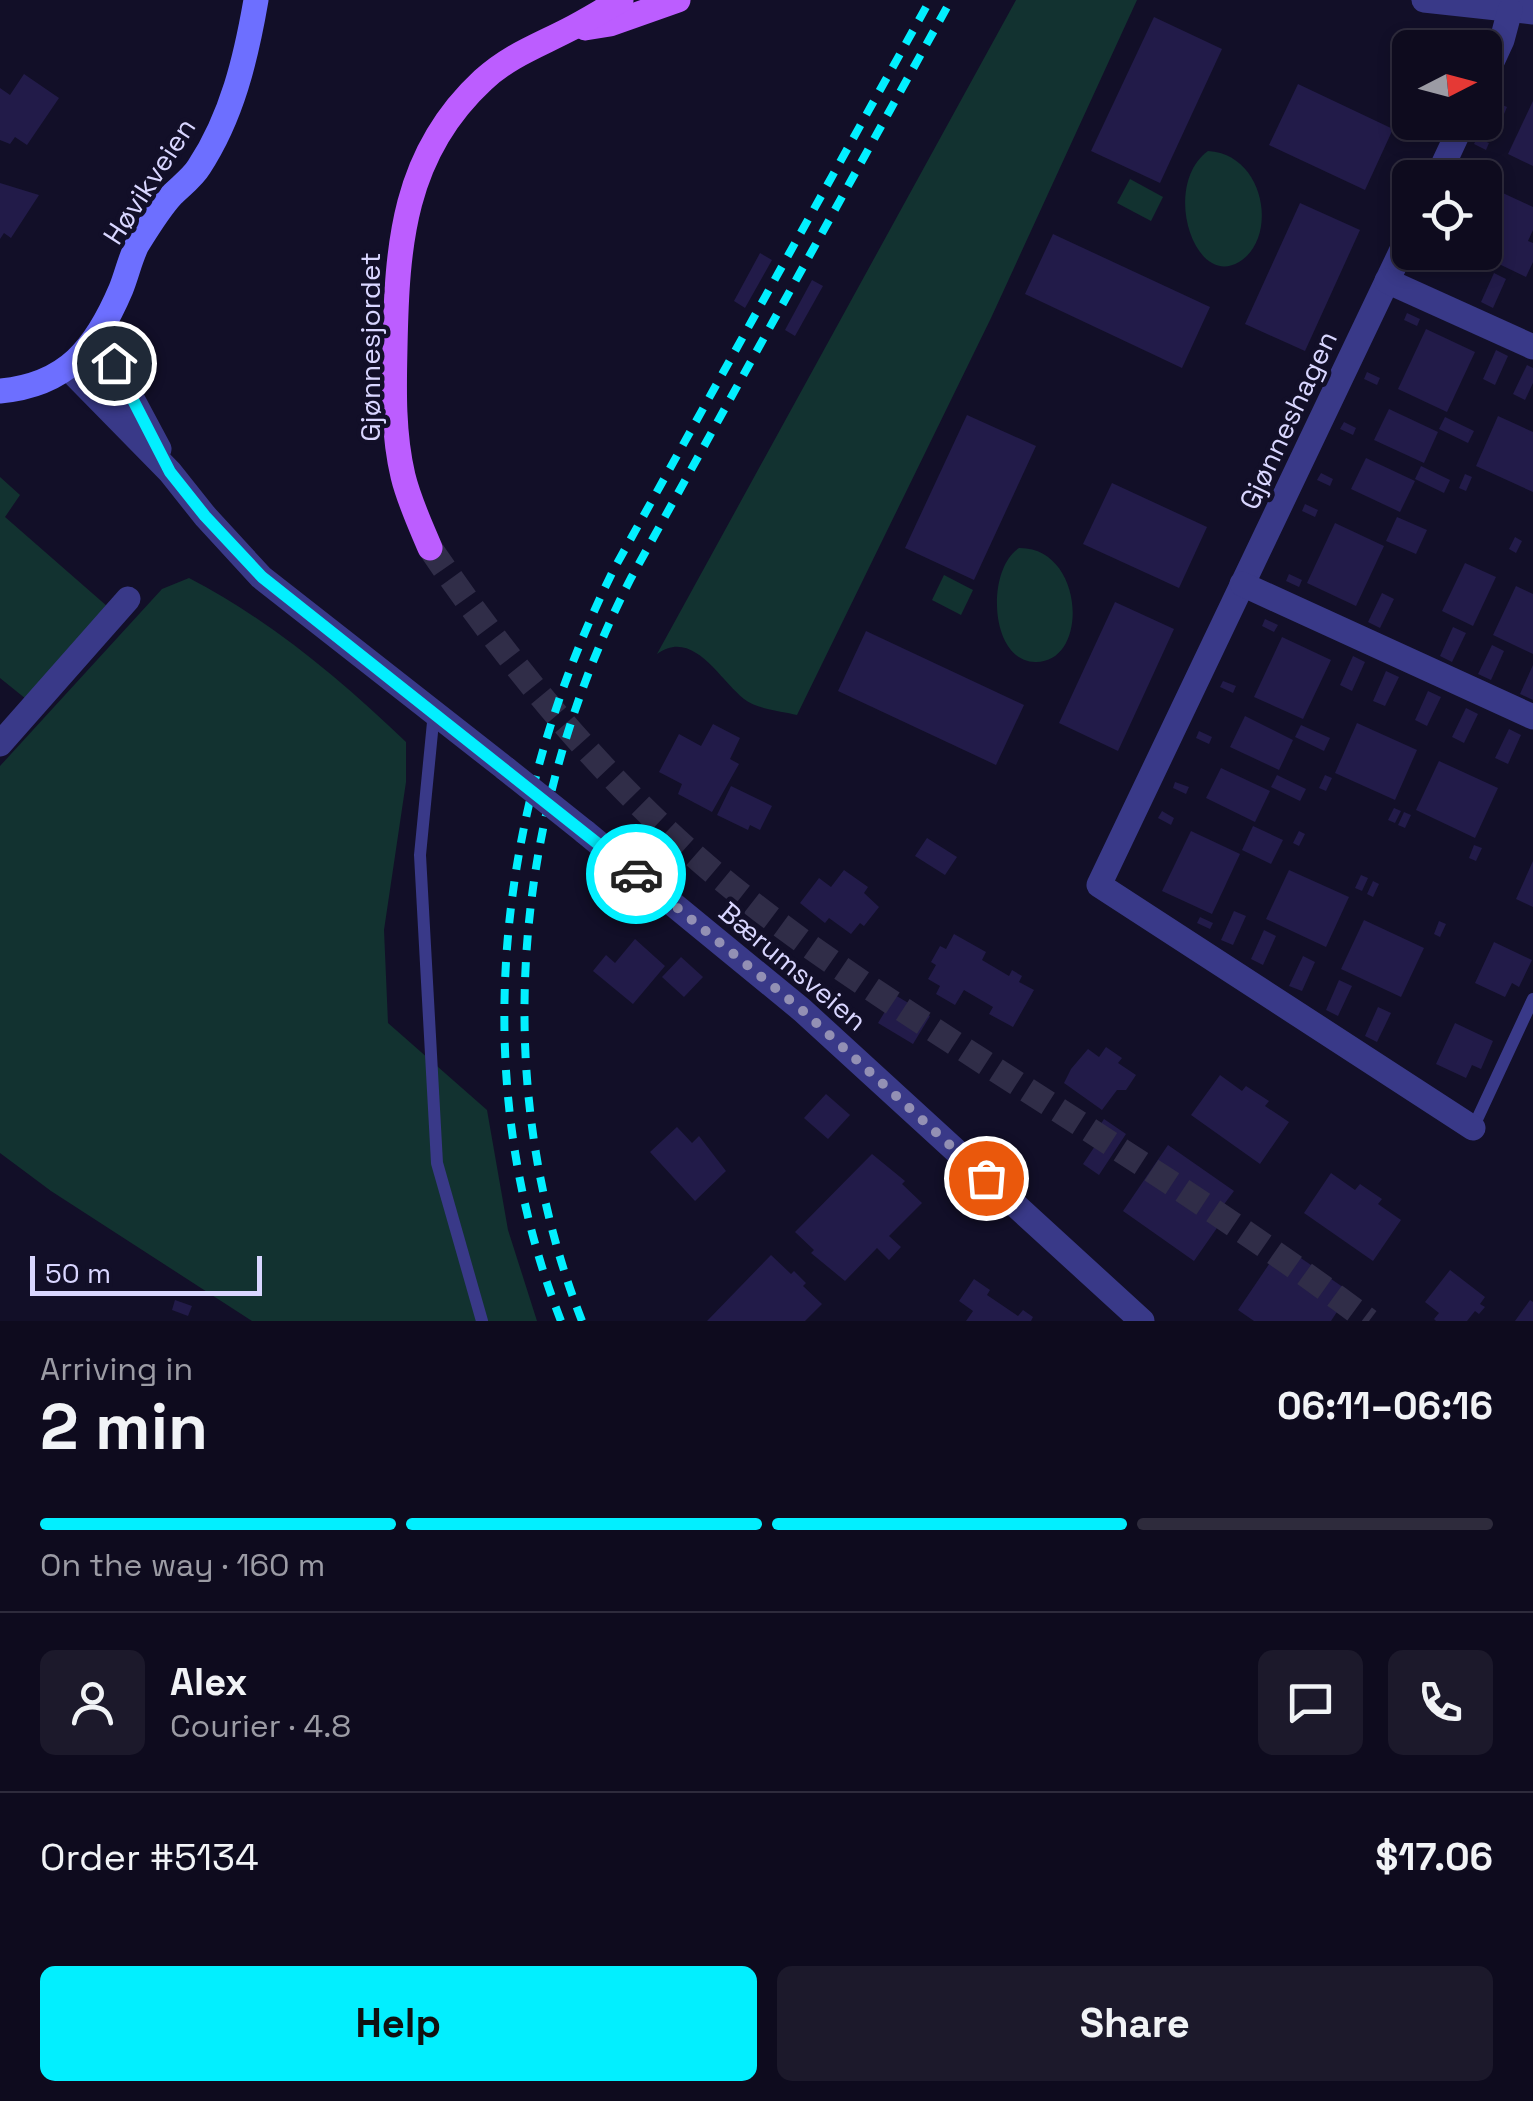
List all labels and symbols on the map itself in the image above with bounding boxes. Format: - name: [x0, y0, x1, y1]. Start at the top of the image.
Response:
- north arrow: [1392, 30, 1502, 140]
- street label: Høvikveien: [95, 111, 203, 251]
- street label: Gjønnesjordet: [352, 252, 388, 442]
- pin: [72, 321, 157, 406]
- street label: Gjønneshagen: [1231, 325, 1345, 515]
- courier: [586, 824, 686, 924]
- street label: Bærumsveien: [712, 894, 874, 1038]
- pin: [944, 1136, 1029, 1221]
- scale bar: [30, 1251, 262, 1296]

